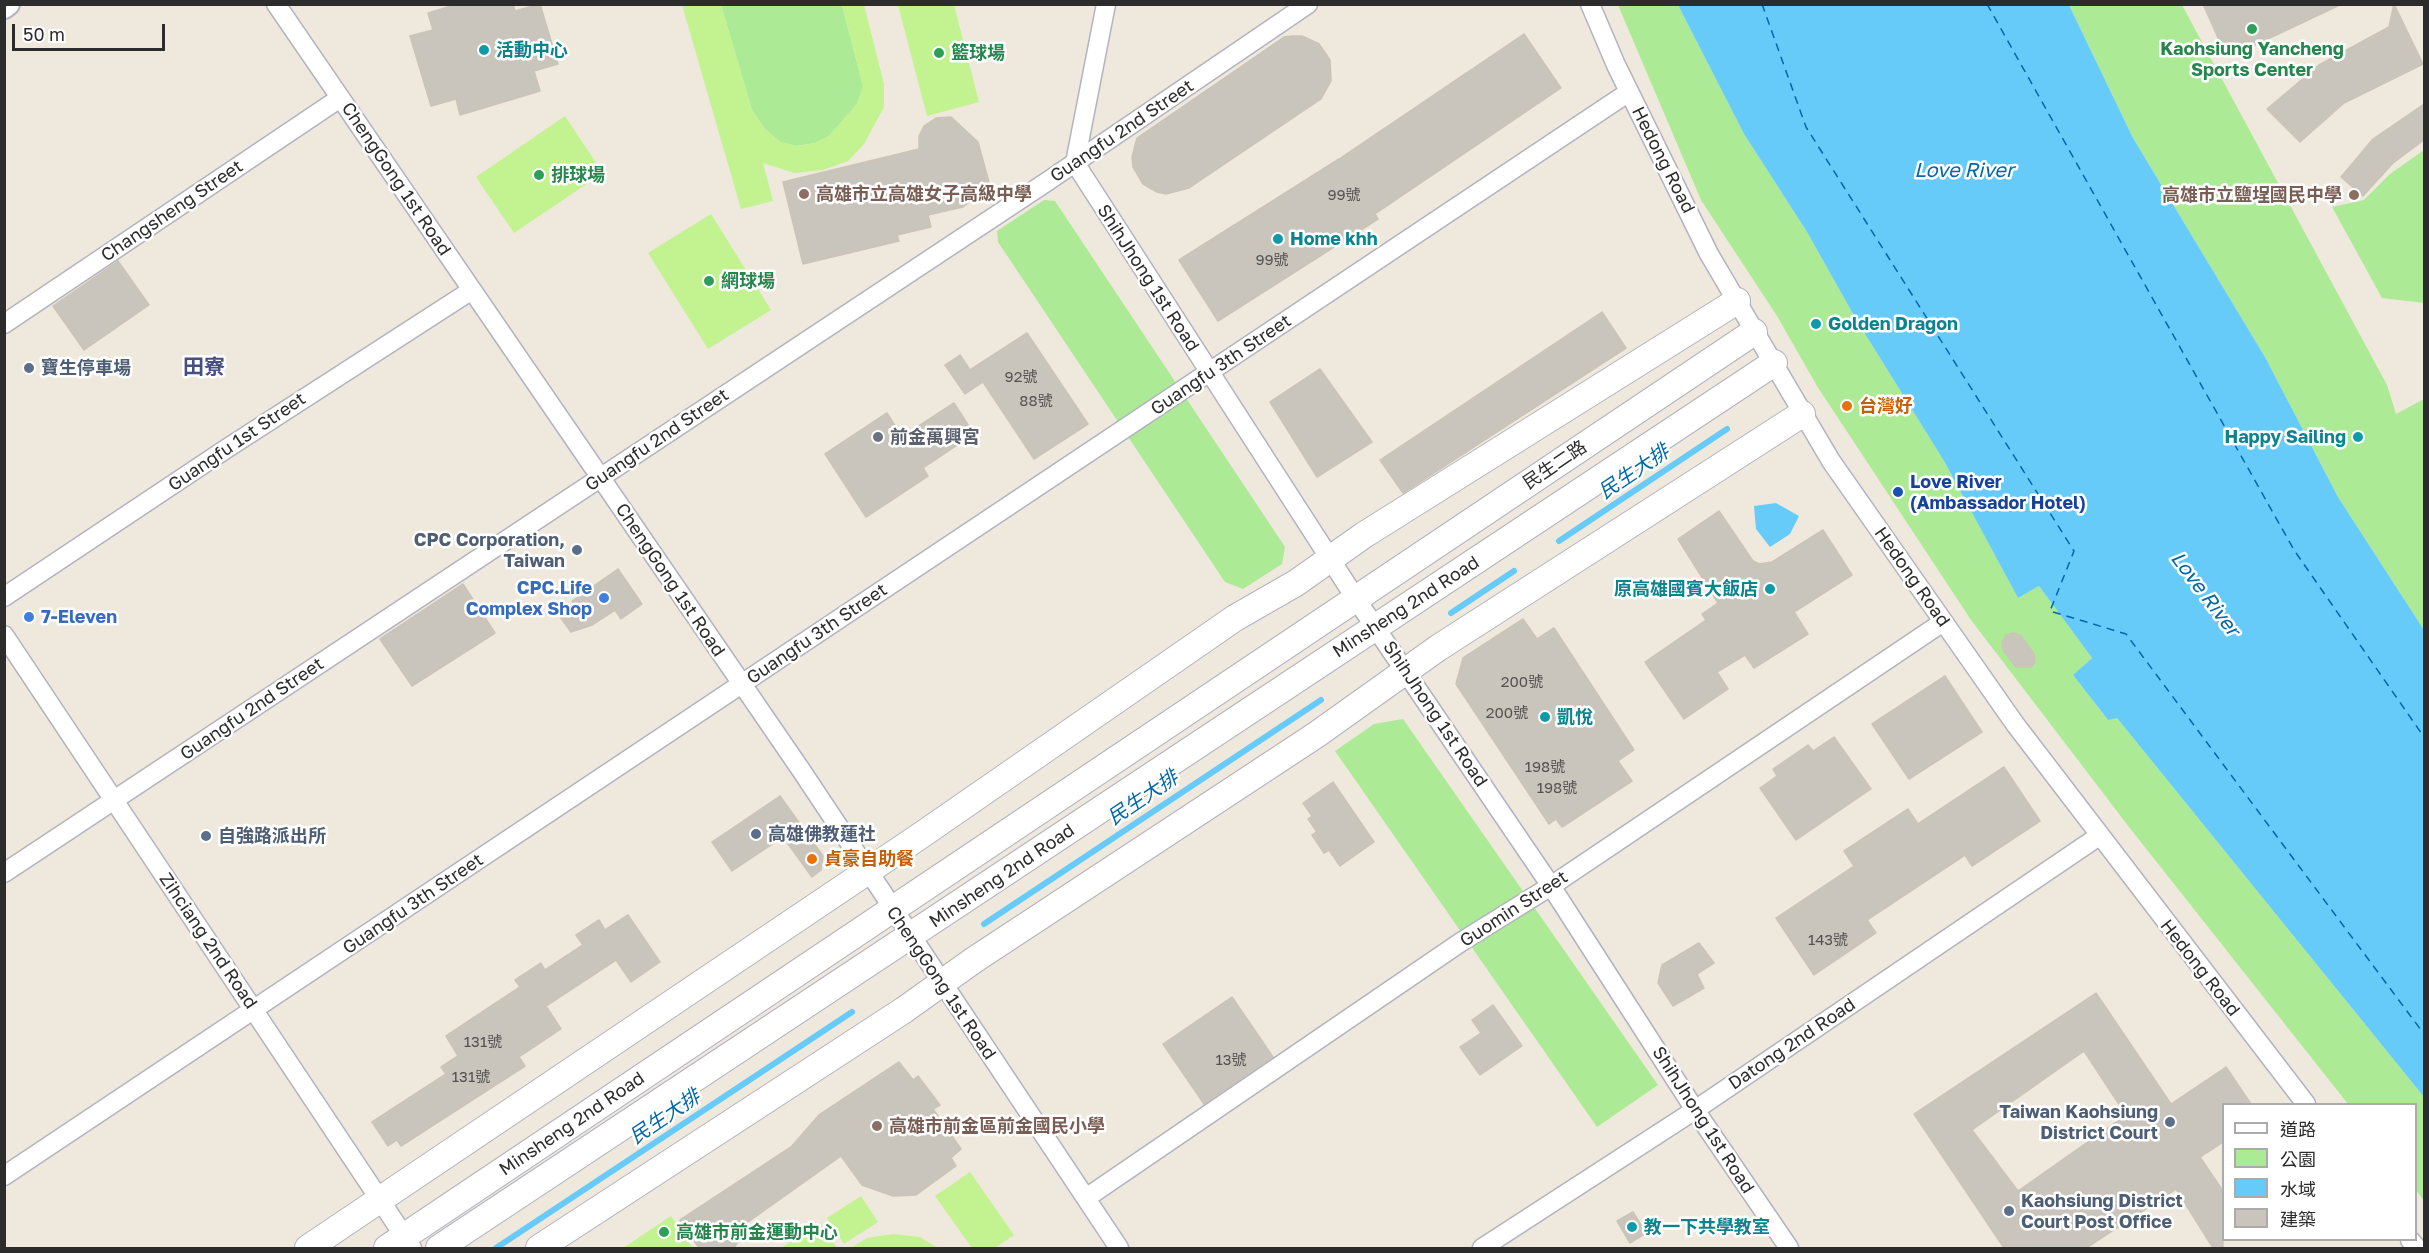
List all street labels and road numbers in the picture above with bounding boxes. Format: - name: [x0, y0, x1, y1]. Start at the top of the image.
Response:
- street label: Guangfu 2nd Street: [1046, 75, 1198, 187]
- street label: ChengGong 1st Road: [337, 98, 455, 260]
- street label: Hedong Road: [1627, 103, 1699, 217]
- street label: Changsheng Street: [97, 155, 247, 267]
- street label: ShihJhong 1st Road: [1092, 200, 1204, 356]
- street label: Guangfu 3th Street: [1147, 310, 1295, 420]
- street label: Guangfu 2nd Street: [581, 384, 733, 496]
- street label: Guangfu 1st Street: [164, 388, 310, 496]
- street label: 民生二路: [1519, 436, 1591, 494]
- street label: ChengGong 1st Road: [611, 499, 729, 661]
- street label: Hedong Road: [1870, 523, 1954, 631]
- street label: Minsheng 2nd Road: [1329, 552, 1483, 662]
- street label: Guangfu 3th Street: [743, 579, 891, 689]
- street label: ShihJhong 1st Road: [1378, 637, 1492, 791]
- street label: Guangfu 2nd Street: [176, 653, 328, 765]
- street label: Minsheng 2nd Road: [925, 819, 1079, 933]
- street label: Guangfu 3th Street: [339, 849, 487, 959]
- street label: Guomin Street: [1456, 866, 1572, 952]
- street label: Zihciang 2nd Road: [155, 869, 261, 1013]
- street label: ChengGong 1st Road: [882, 902, 1000, 1064]
- street label: Hedong Road: [2156, 915, 2244, 1021]
- street label: Datong 2nd Road: [1724, 994, 1860, 1094]
- street label: ShihJhong 1st Road: [1647, 1042, 1759, 1198]
- street label: Minsheng 2nd Road: [495, 1067, 649, 1181]

